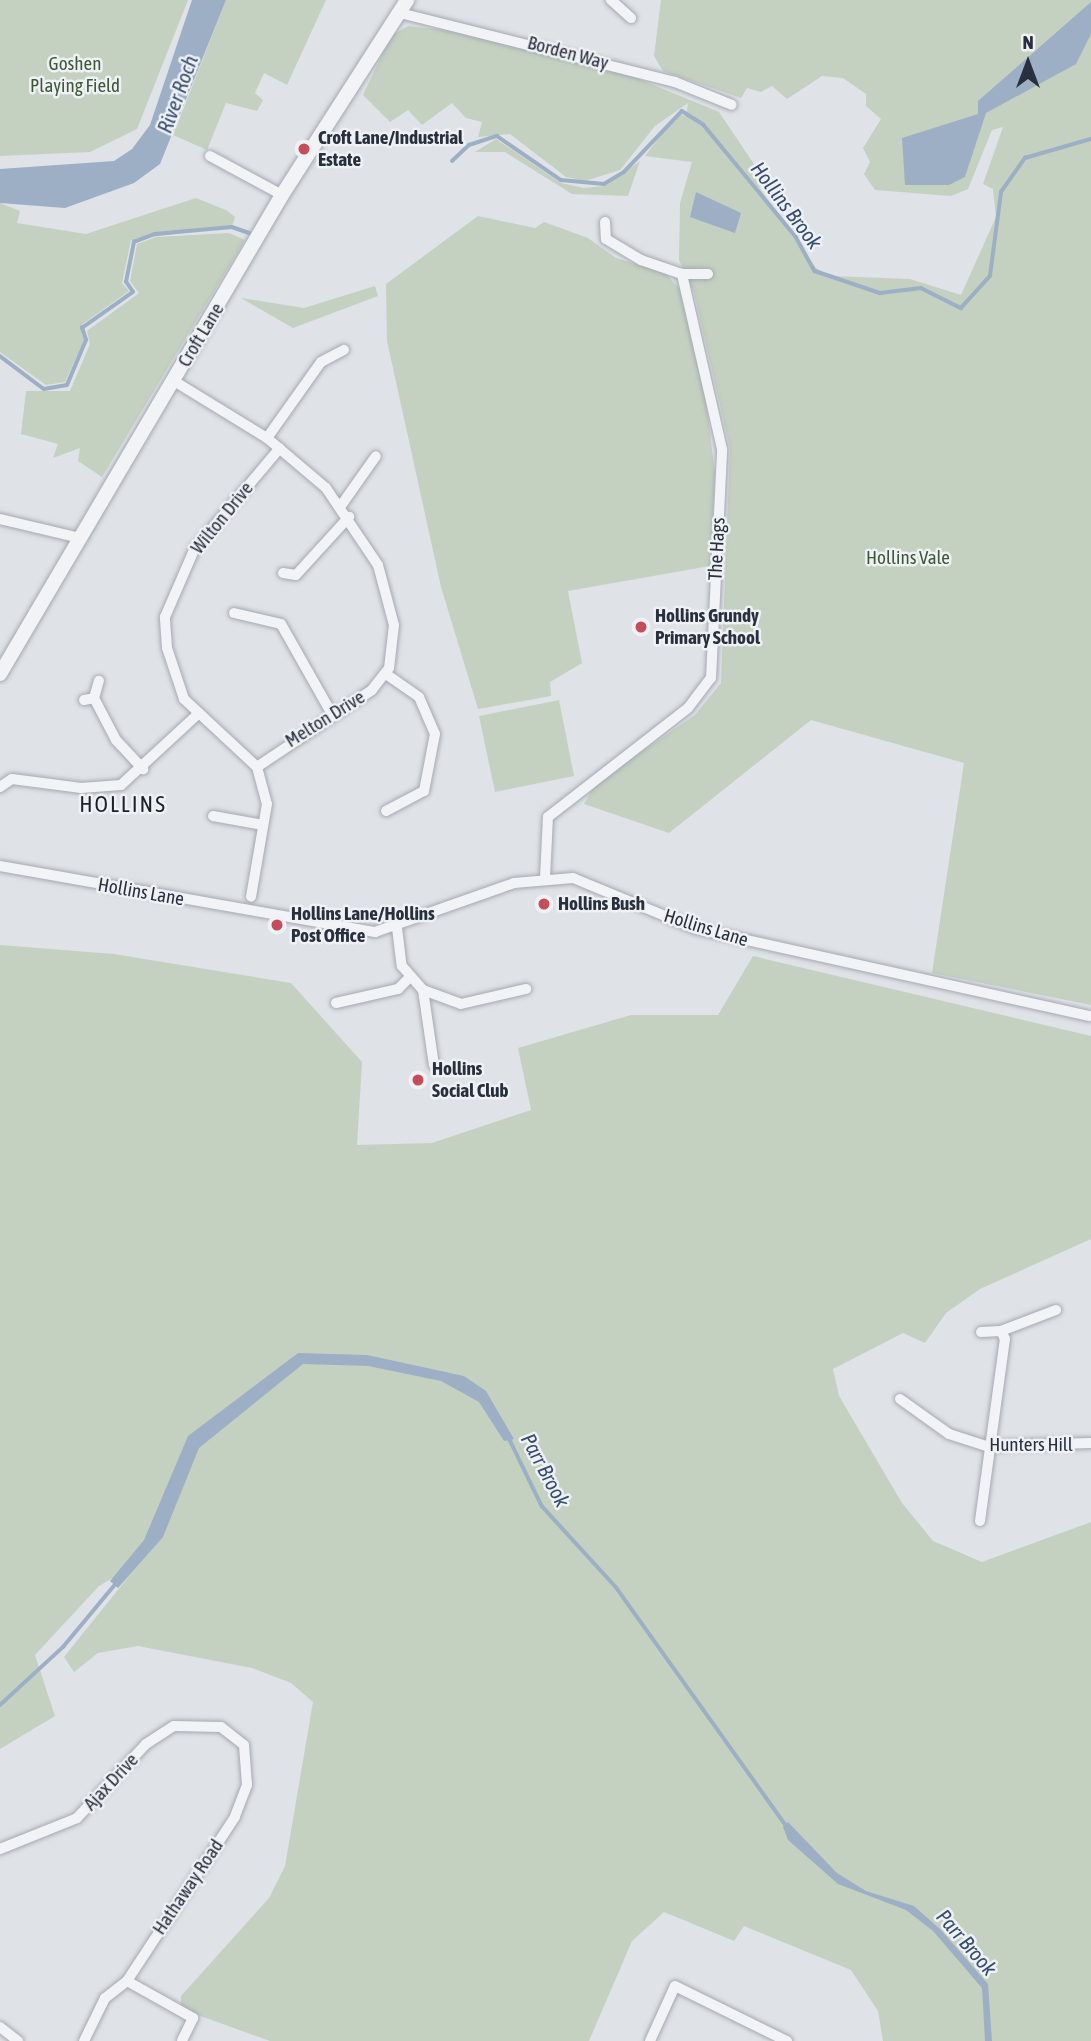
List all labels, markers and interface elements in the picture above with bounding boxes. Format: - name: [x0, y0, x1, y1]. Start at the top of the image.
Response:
- north arrow: [993, 28, 1063, 98]
- street label: Borden Way: [525, 31, 611, 75]
- text: N: [1022, 31, 1034, 53]
- water label: River Roch: [151, 52, 203, 136]
- park label: Goshen Playing Field: [30, 53, 120, 97]
- place label: Croft Lane/Industrial Estate: [318, 127, 463, 171]
- marker: Croft Lane/Industrial Estate: [296, 141, 312, 157]
- water label: Hollins Brook: [746, 156, 828, 254]
- street label: Croft Lane: [173, 299, 229, 371]
- street label: Wilton Drive: [186, 477, 258, 559]
- street label: The Hags: [704, 517, 730, 581]
- park label: Hollins Vale: [866, 547, 950, 569]
- place label: Hollins Grundy Primary School: [655, 605, 760, 649]
- marker: Hollins Grundy Primary School: [633, 619, 649, 635]
- street label: Melton Drive: [281, 686, 369, 752]
- district label: HOLLINS: [80, 790, 166, 818]
- street label: Hollins Lane: [96, 873, 186, 911]
- place label: Hollins Bush: [558, 893, 645, 915]
- marker: Hollins Bush: [536, 896, 552, 912]
- place label: Hollins Lane/Hollins Post Office: [291, 903, 435, 947]
- street label: Hollins Lane: [661, 904, 751, 952]
- marker: Hollins Lane/Hollins Post Office: [269, 917, 285, 933]
- place label: Hollins Social Club: [432, 1058, 509, 1102]
- marker: Hollins Social Club: [410, 1072, 426, 1088]
- water label: Parr Brook: [516, 1429, 576, 1511]
- street label: Hunters Hill: [989, 1434, 1073, 1456]
- street label: Ajax Drive: [79, 1749, 143, 1815]
- street label: Hathaway Road: [148, 1835, 228, 1939]
- water label: Parr Brook: [931, 1904, 1003, 1980]

